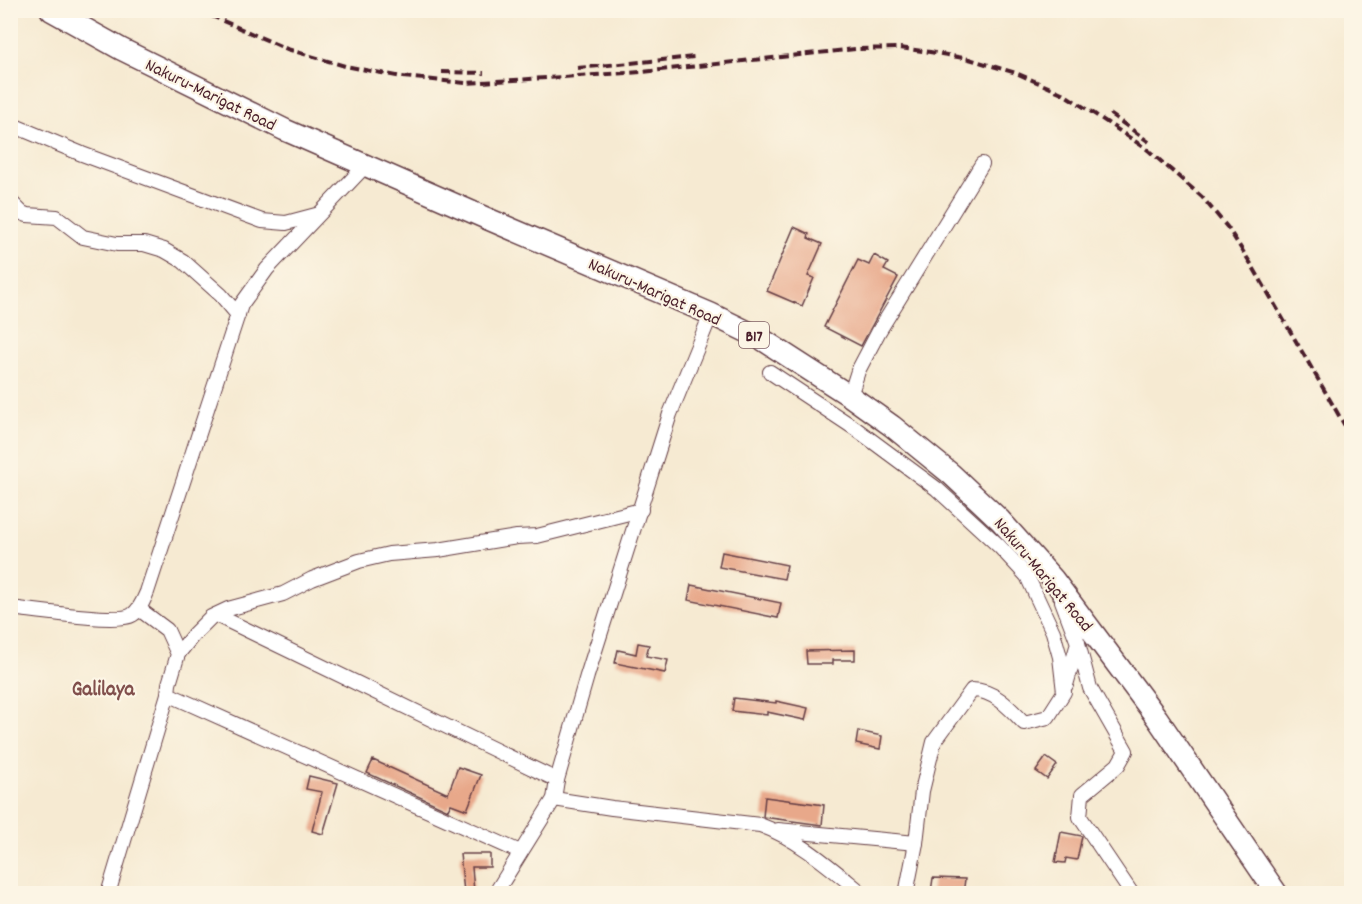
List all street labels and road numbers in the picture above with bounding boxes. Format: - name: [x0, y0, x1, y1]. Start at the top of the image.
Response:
- street label: Nakuru-Marigat Road: [140, 54, 280, 139]
- street label: Nakuru-Marigat Road: [584, 253, 724, 334]
- road number: B17: [739, 322, 769, 348]
- street label: Nakuru-Marigat Road: [987, 513, 1098, 638]

